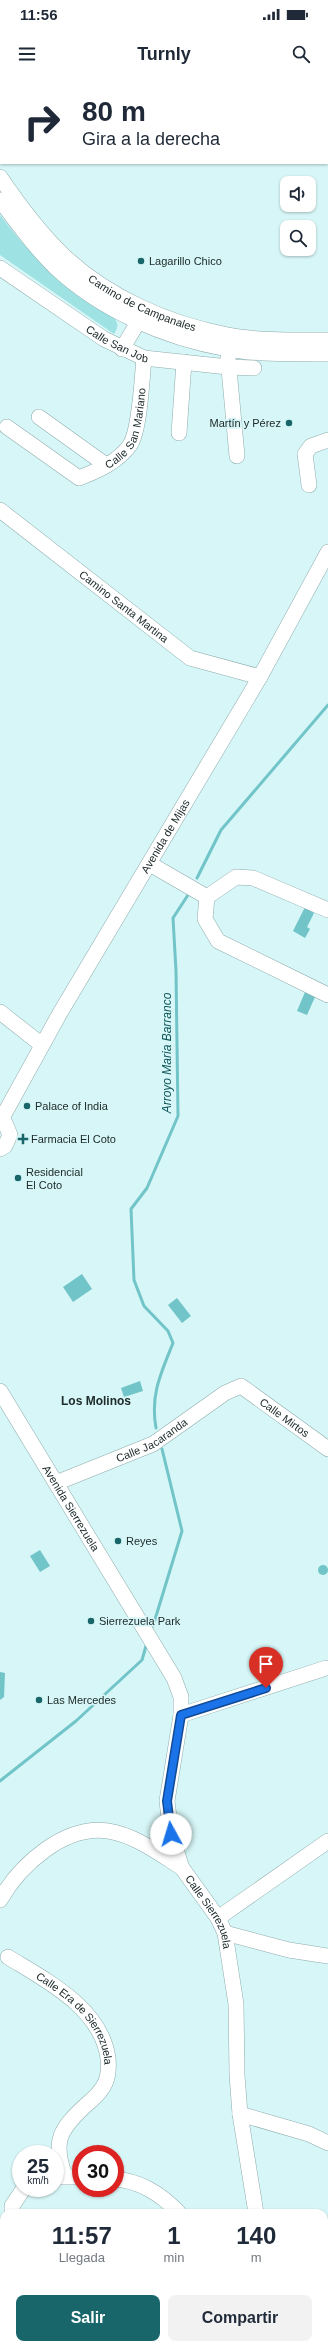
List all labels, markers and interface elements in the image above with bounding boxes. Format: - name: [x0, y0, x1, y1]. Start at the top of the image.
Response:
- text: 11:56: [20, 6, 58, 23]
- icon: menu: [16, 43, 38, 65]
- icon: search: [290, 43, 312, 65]
- text: Turnly: [137, 44, 191, 64]
- icon: right: [16, 96, 68, 148]
- text: 80 m: [82, 96, 146, 127]
- text: Gira a la derecha: [82, 129, 220, 149]
- map controls: [280, 176, 316, 256]
- button: sound: [280, 176, 316, 212]
- button: search: [280, 220, 316, 256]
- place label: Lagarillo Chico: [149, 255, 222, 267]
- marker: Lagarillo Chico: [136, 256, 146, 266]
- street label: Camino de Campanales: [86, 272, 198, 333]
- street label: Calle San Job: [84, 323, 149, 364]
- street label: Calle San Mariano: [103, 387, 148, 471]
- place label: Martín y Pérez: [209, 417, 281, 429]
- marker: Martín y Pérez: [284, 418, 294, 428]
- street label: Camino Santa Martina: [77, 568, 171, 645]
- street label: Avenida de Mijas: [139, 797, 192, 875]
- water label: Arroyo Maria Barranco: [160, 992, 174, 1114]
- place label: Palace of India: [35, 1100, 109, 1112]
- marker: Palace of India: [22, 1101, 32, 1111]
- place label: Farmacia El Coto: [31, 1133, 116, 1145]
- marker: Farmacia El Coto: [18, 1134, 28, 1144]
- place label: Residencial El Coto: [26, 1166, 83, 1191]
- marker: Residencial El Coto: [13, 1173, 23, 1183]
- district label: Los Molinos: [61, 1394, 131, 1408]
- street label: Calle Mirtos: [257, 1396, 312, 1440]
- street label: Calle Jacaranda: [114, 1415, 190, 1464]
- street label: Avenida Sierrezuela: [40, 1463, 102, 1554]
- place label: Reyes: [126, 1535, 158, 1547]
- marker: Reyes: [113, 1536, 123, 1546]
- place label: Sierrezuela Park: [99, 1615, 181, 1627]
- marker: Sierrezuela Park: [86, 1616, 96, 1626]
- pin: [249, 1647, 283, 1688]
- icon: arrive: [255, 1653, 277, 1675]
- place label: Las Mercedes: [47, 1694, 117, 1706]
- marker: Las Mercedes: [34, 1695, 44, 1705]
- position arrow: [150, 1813, 192, 1855]
- street label: Calle Sierrezuela: [183, 1873, 233, 1950]
- street label: Calle Era de Sierrezuela: [34, 1970, 115, 2066]
- speed limit sign: 30: [72, 2145, 124, 2197]
- text: 25: [27, 2155, 49, 2177]
- text: km/h: [27, 2175, 49, 2186]
- text: 11:57: [52, 2222, 112, 2249]
- text: 1: [167, 2222, 181, 2249]
- text: 140: [236, 2222, 276, 2249]
- text: Llegada: [59, 2250, 105, 2265]
- text: min: [164, 2250, 184, 2265]
- text: m: [251, 2250, 262, 2265]
- button: Salir: [16, 2295, 160, 2341]
- button: Compartir: [168, 2295, 312, 2341]

